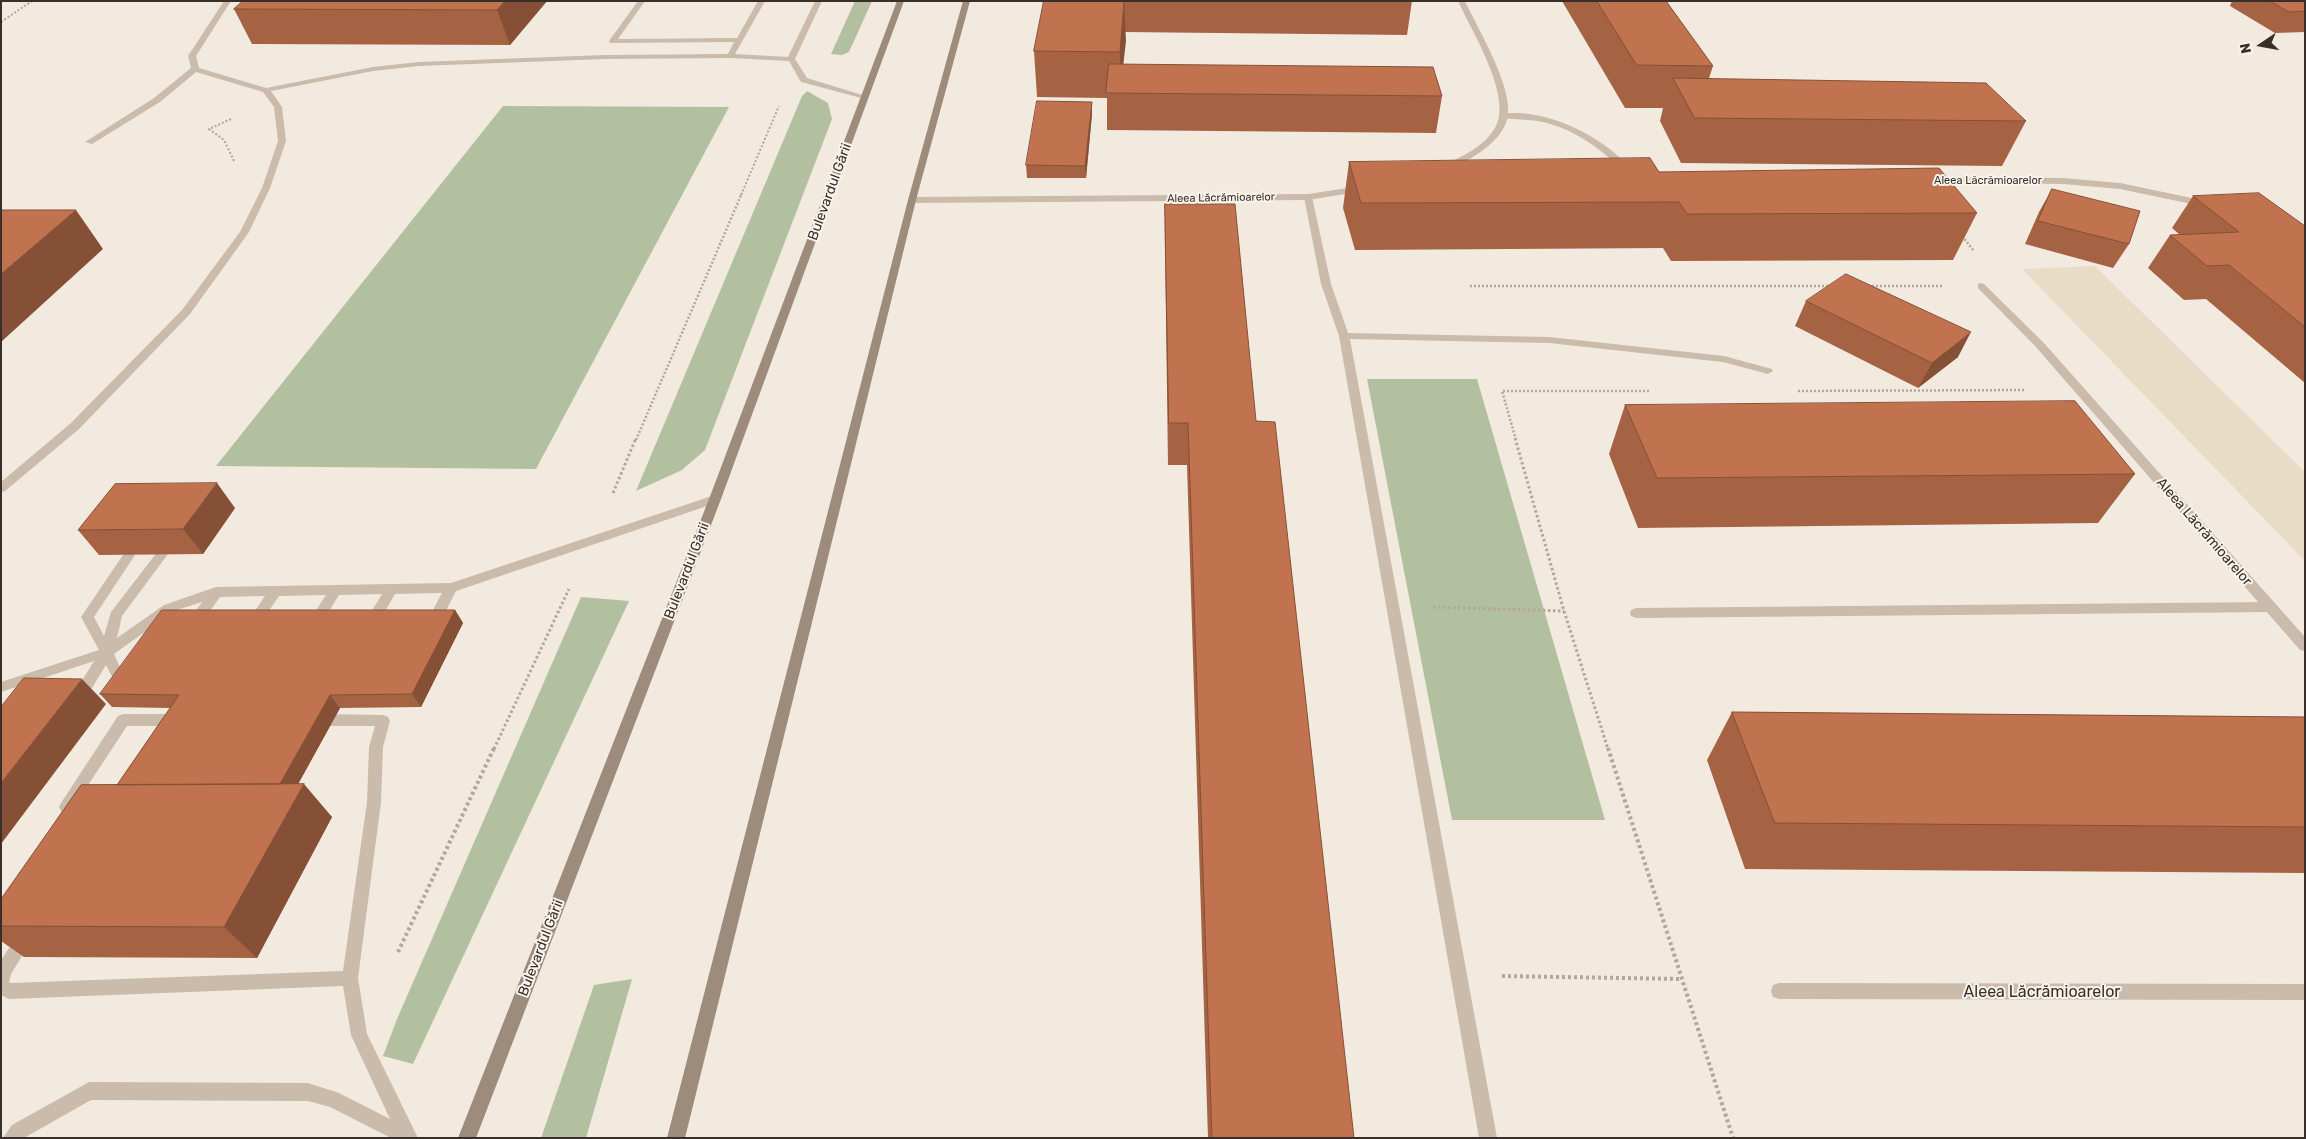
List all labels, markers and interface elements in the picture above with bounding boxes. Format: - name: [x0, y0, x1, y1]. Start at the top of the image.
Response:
- north arrow: [2236, 20, 2286, 70]
- text: N: [2236, 42, 2255, 55]
- street label: Bulevardul Gării: [805, 141, 855, 243]
- street label: Aleea Lăcrămioarelor: [1934, 174, 2042, 188]
- street label: Aleea Lăcrămioarelor: [1167, 190, 1275, 206]
- street label: Aleea Lăcrămioarelor: [2153, 475, 2255, 589]
- street label: Bulevardul Gării: [661, 520, 713, 622]
- street label: Bulevardul Gării: [515, 897, 567, 999]
- street label: Aleea Lăcrămioarelor: [1964, 982, 2120, 1002]

